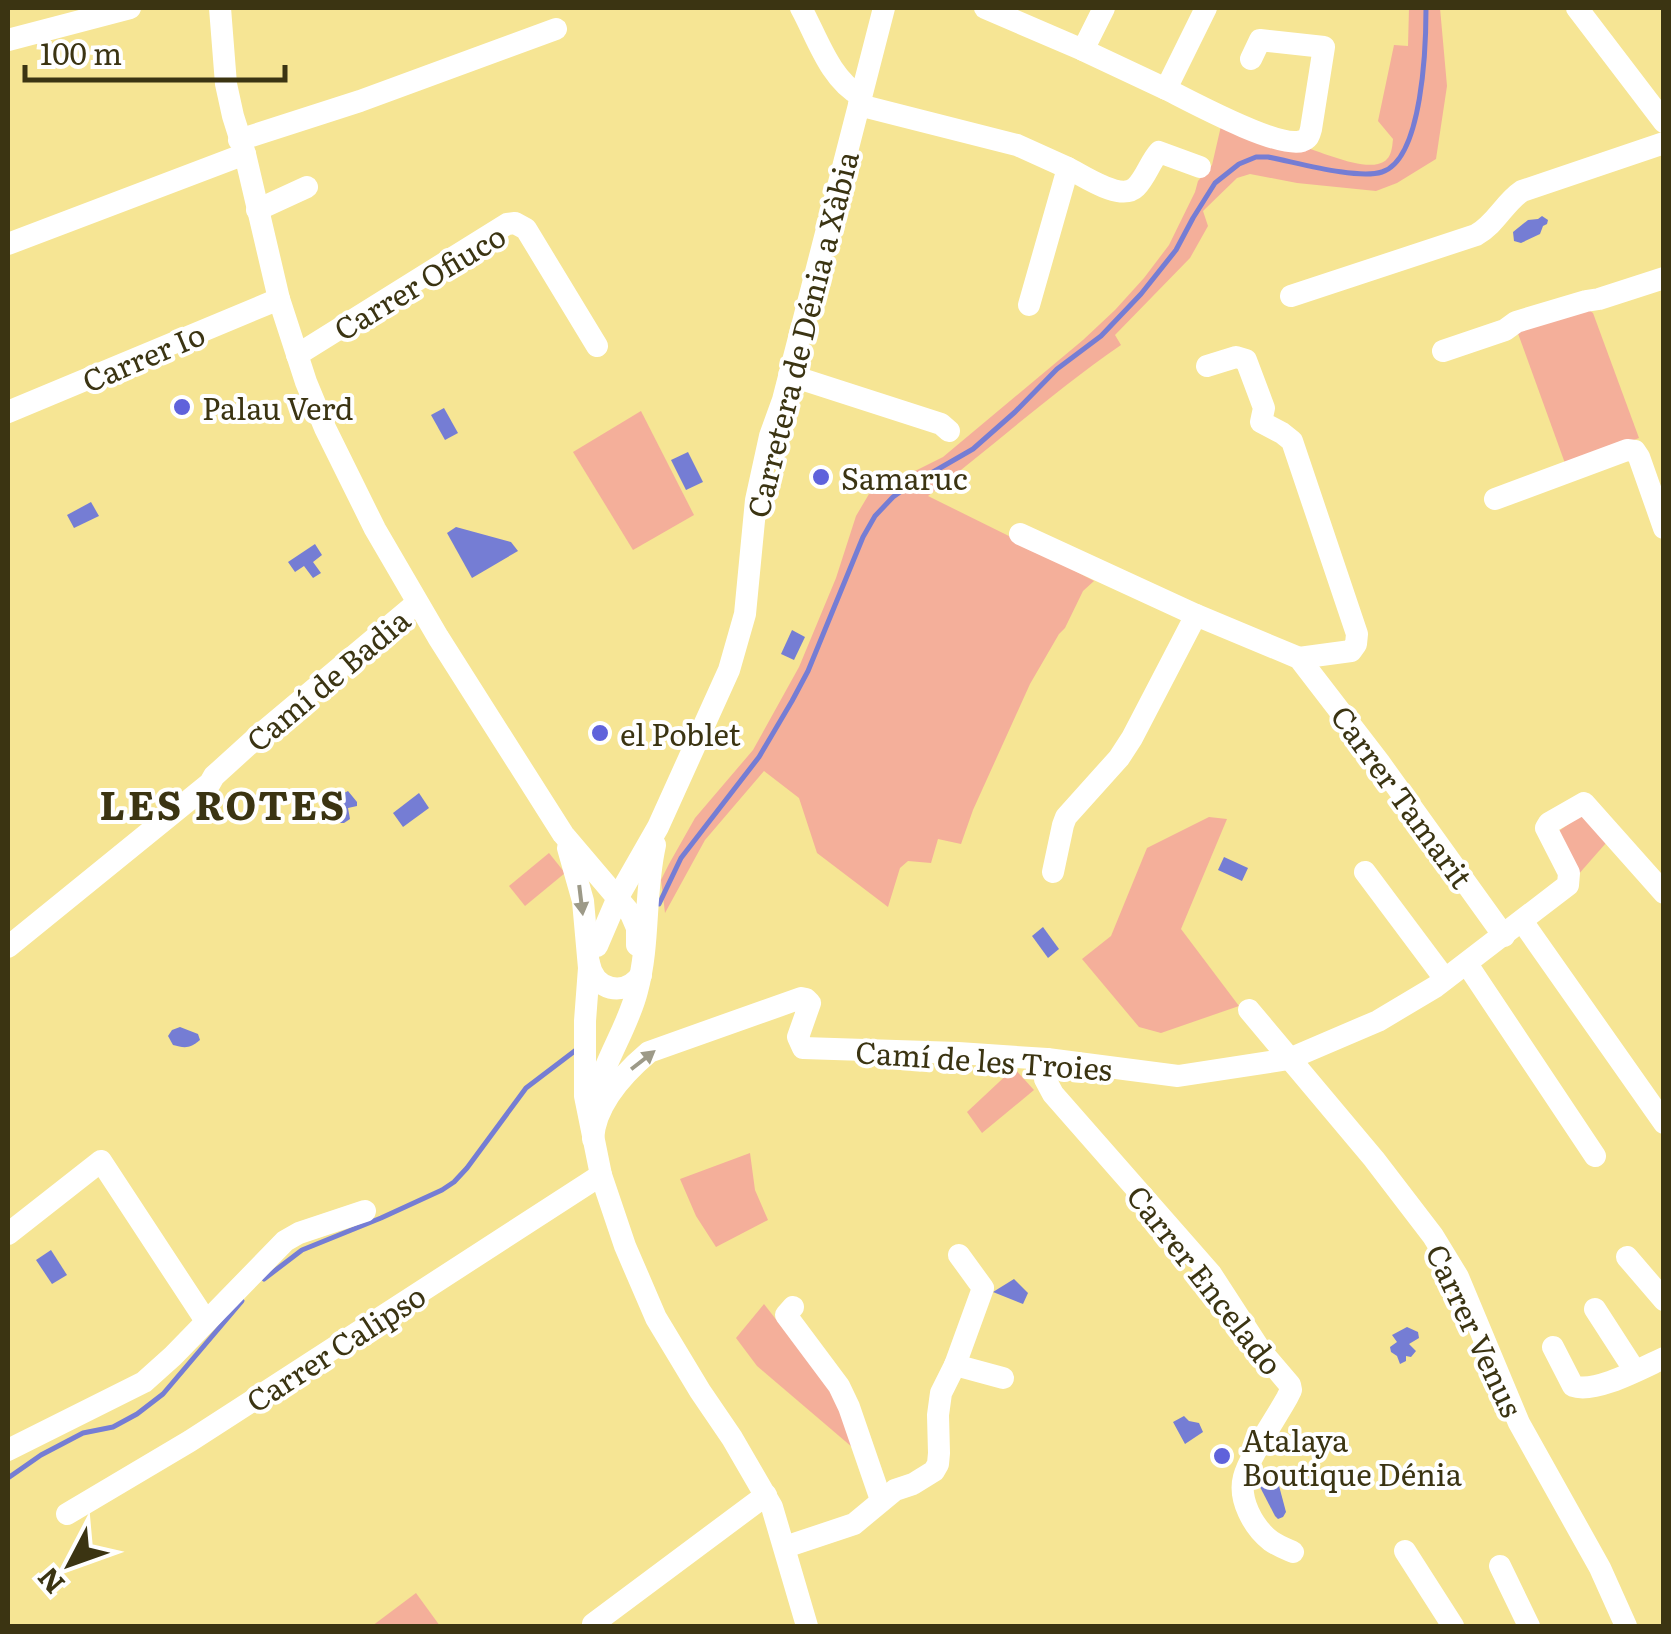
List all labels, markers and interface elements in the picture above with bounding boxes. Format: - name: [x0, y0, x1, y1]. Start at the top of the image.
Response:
- scale bar: [25, 20, 285, 82]
- text: 100 m: [40, 30, 122, 74]
- street label: Carretera de Dénia a Xàbia: [734, 145, 868, 522]
- street label: Carrer Ofiuco: [325, 212, 513, 350]
- street label: Carrer Io: [75, 310, 211, 402]
- place label: Palau Verd: [202, 385, 353, 429]
- marker: Palau Verd: [171, 396, 193, 418]
- place label: Samaruc: [841, 455, 968, 499]
- marker: Samaruc: [810, 466, 832, 488]
- street label: Camí de Badia: [236, 597, 419, 761]
- street label: Carrer Tamarit: [1322, 696, 1484, 896]
- place label: el Poblet: [620, 711, 741, 755]
- marker: el Poblet: [589, 722, 611, 744]
- district label: LES ROTES: [99, 773, 347, 832]
- one-way arrow: [574, 884, 590, 916]
- street label: Camí de les Troies: [854, 1028, 1114, 1090]
- one-way arrow: [630, 1050, 656, 1070]
- street label: Carrer Encelado: [1118, 1175, 1294, 1383]
- street label: Carrer Venus: [1417, 1236, 1535, 1424]
- street label: Carrer Calipso: [237, 1272, 433, 1422]
- place label: Atalaya Boutique Dénia: [1242, 1417, 1463, 1495]
- marker: Atalaya Boutique Dénia: [1211, 1445, 1233, 1467]
- north arrow: [20, 1514, 120, 1614]
- text: N: [26, 1559, 73, 1604]

